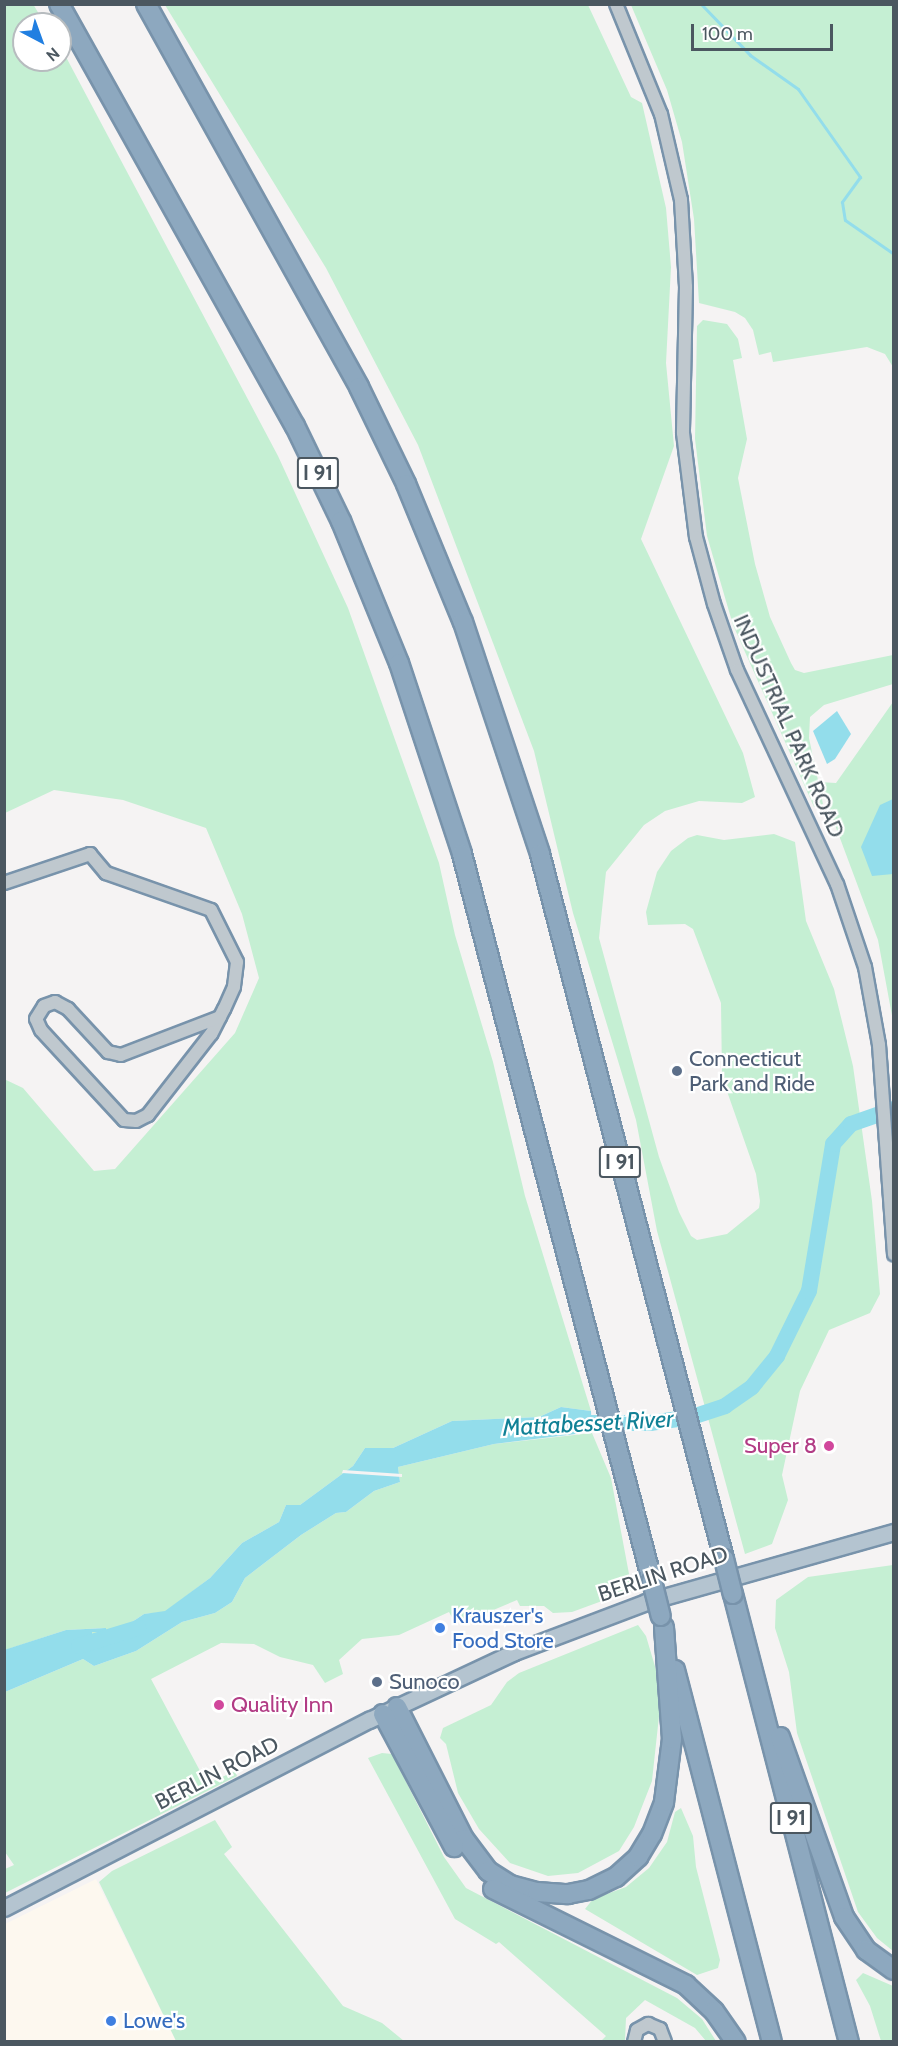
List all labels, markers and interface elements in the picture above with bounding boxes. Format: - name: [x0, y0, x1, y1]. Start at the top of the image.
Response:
- north arrow: [12, 12, 72, 72]
- scale bar: [694, 12, 836, 50]
- text: 100 m: [702, 23, 753, 45]
- text: N: [42, 44, 63, 65]
- road number: I 91: [296, 455, 340, 491]
- street label: INDUSTRIAL PARK ROAD: [728, 610, 850, 842]
- place label: Connecticut Park and Ride: [689, 1045, 815, 1096]
- marker: Connecticut Park and Ride: [670, 1064, 684, 1078]
- road number: I 91: [598, 1144, 642, 1180]
- water label: Mattabesset River: [502, 1404, 674, 1442]
- place label: Super 8: [744, 1433, 817, 1459]
- marker: Super 8: [822, 1439, 836, 1453]
- street label: BERLIN ROAD: [595, 1541, 731, 1607]
- place label: Krauszer's Food Store: [452, 1602, 554, 1654]
- marker: Krauszer's Food Store: [433, 1621, 447, 1635]
- place label: Sunoco: [389, 1669, 460, 1695]
- marker: Sunoco: [370, 1675, 384, 1689]
- place label: Quality Inn: [231, 1692, 333, 1718]
- marker: Quality Inn: [212, 1698, 226, 1712]
- street label: BERLIN ROAD: [151, 1731, 283, 1815]
- road number: I 91: [768, 1800, 814, 1836]
- place label: Lowe's: [123, 2008, 185, 2034]
- marker: Lowe's: [104, 2014, 118, 2028]

